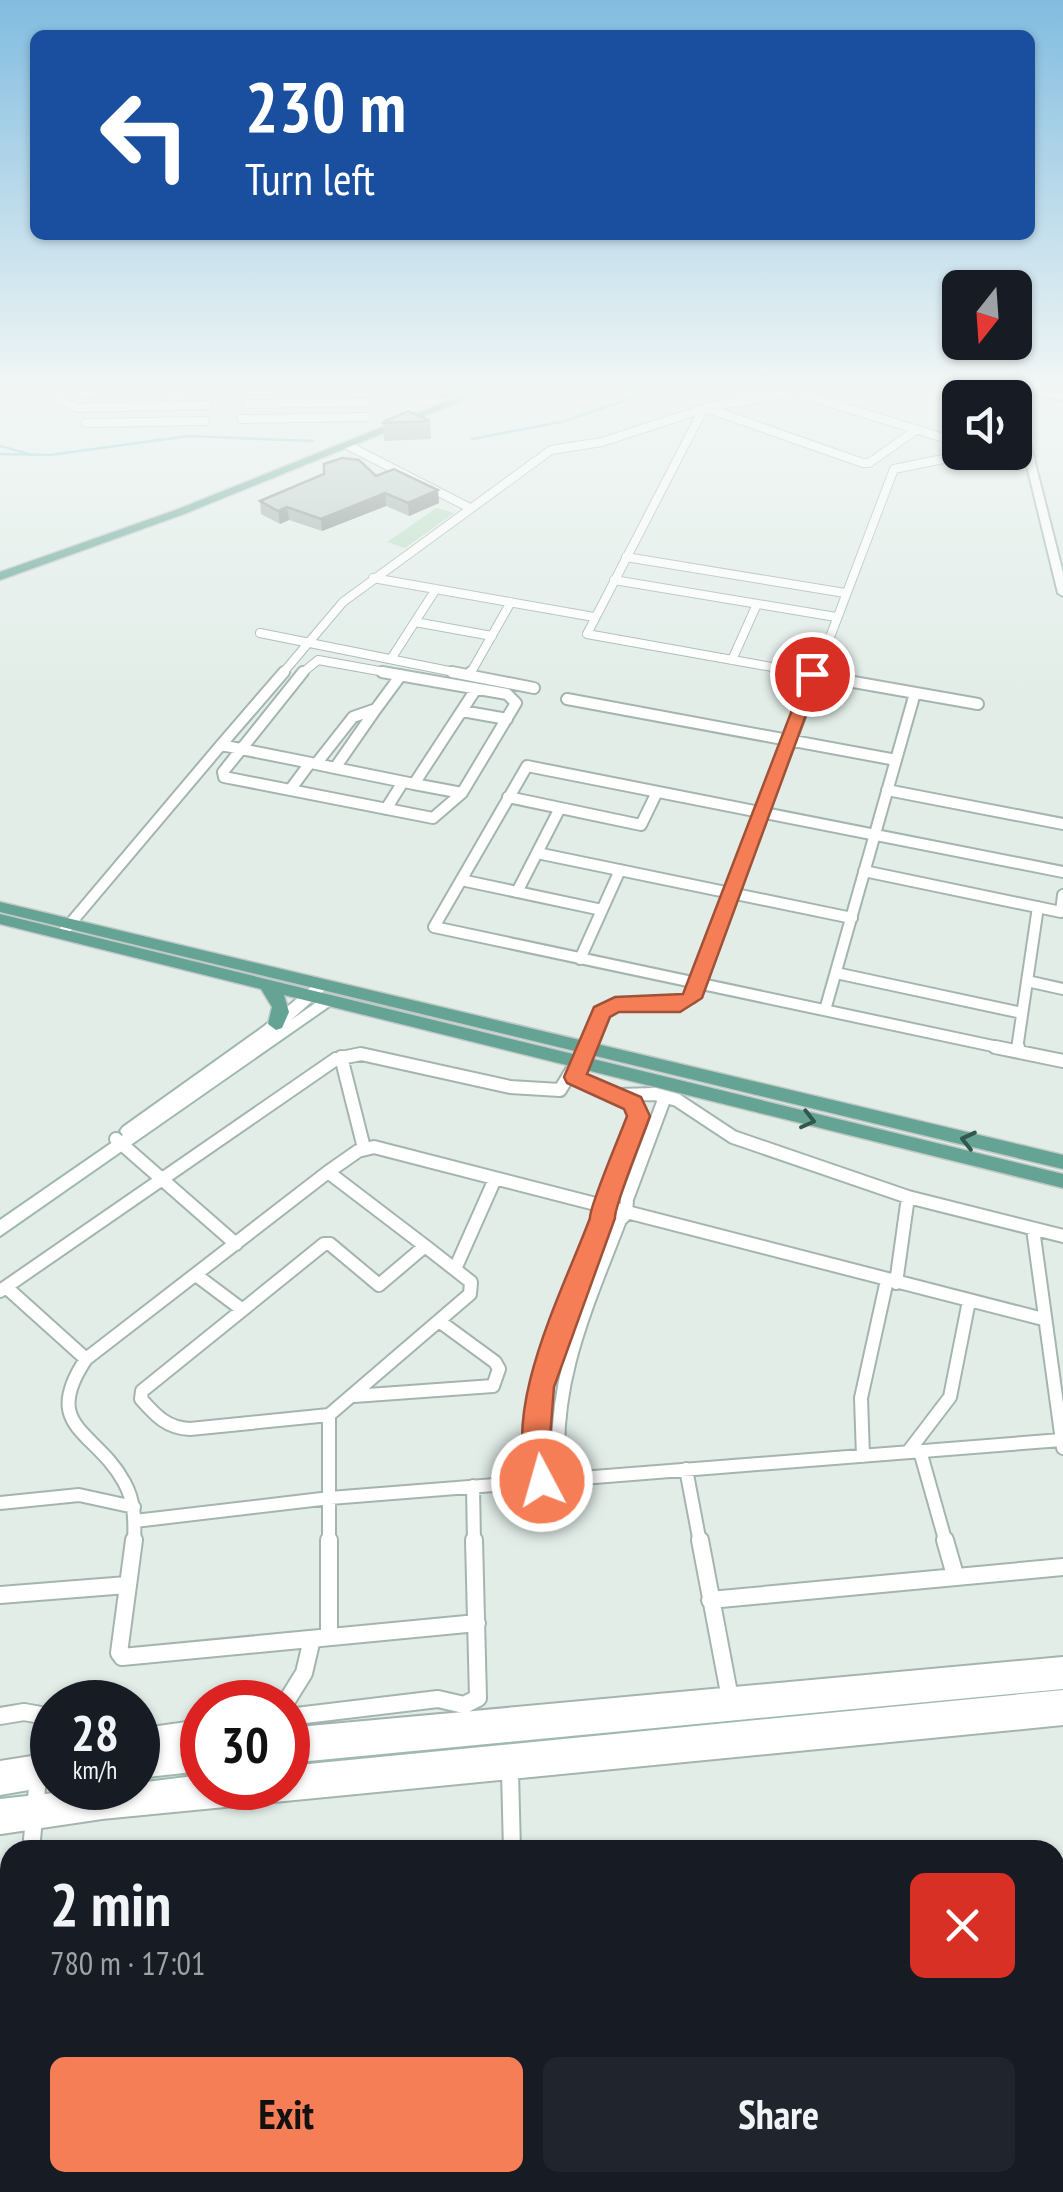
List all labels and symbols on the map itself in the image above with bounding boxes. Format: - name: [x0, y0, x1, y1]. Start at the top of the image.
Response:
- north arrow: [942, 270, 1032, 360]
- pin: [770, 632, 855, 717]
- one-way arrow: [799, 1108, 816, 1129]
- one-way arrow: [960, 1131, 977, 1152]
- position arrow: [490, 1429, 594, 1533]
- speed limit sign: 30: [180, 1680, 310, 1810]

